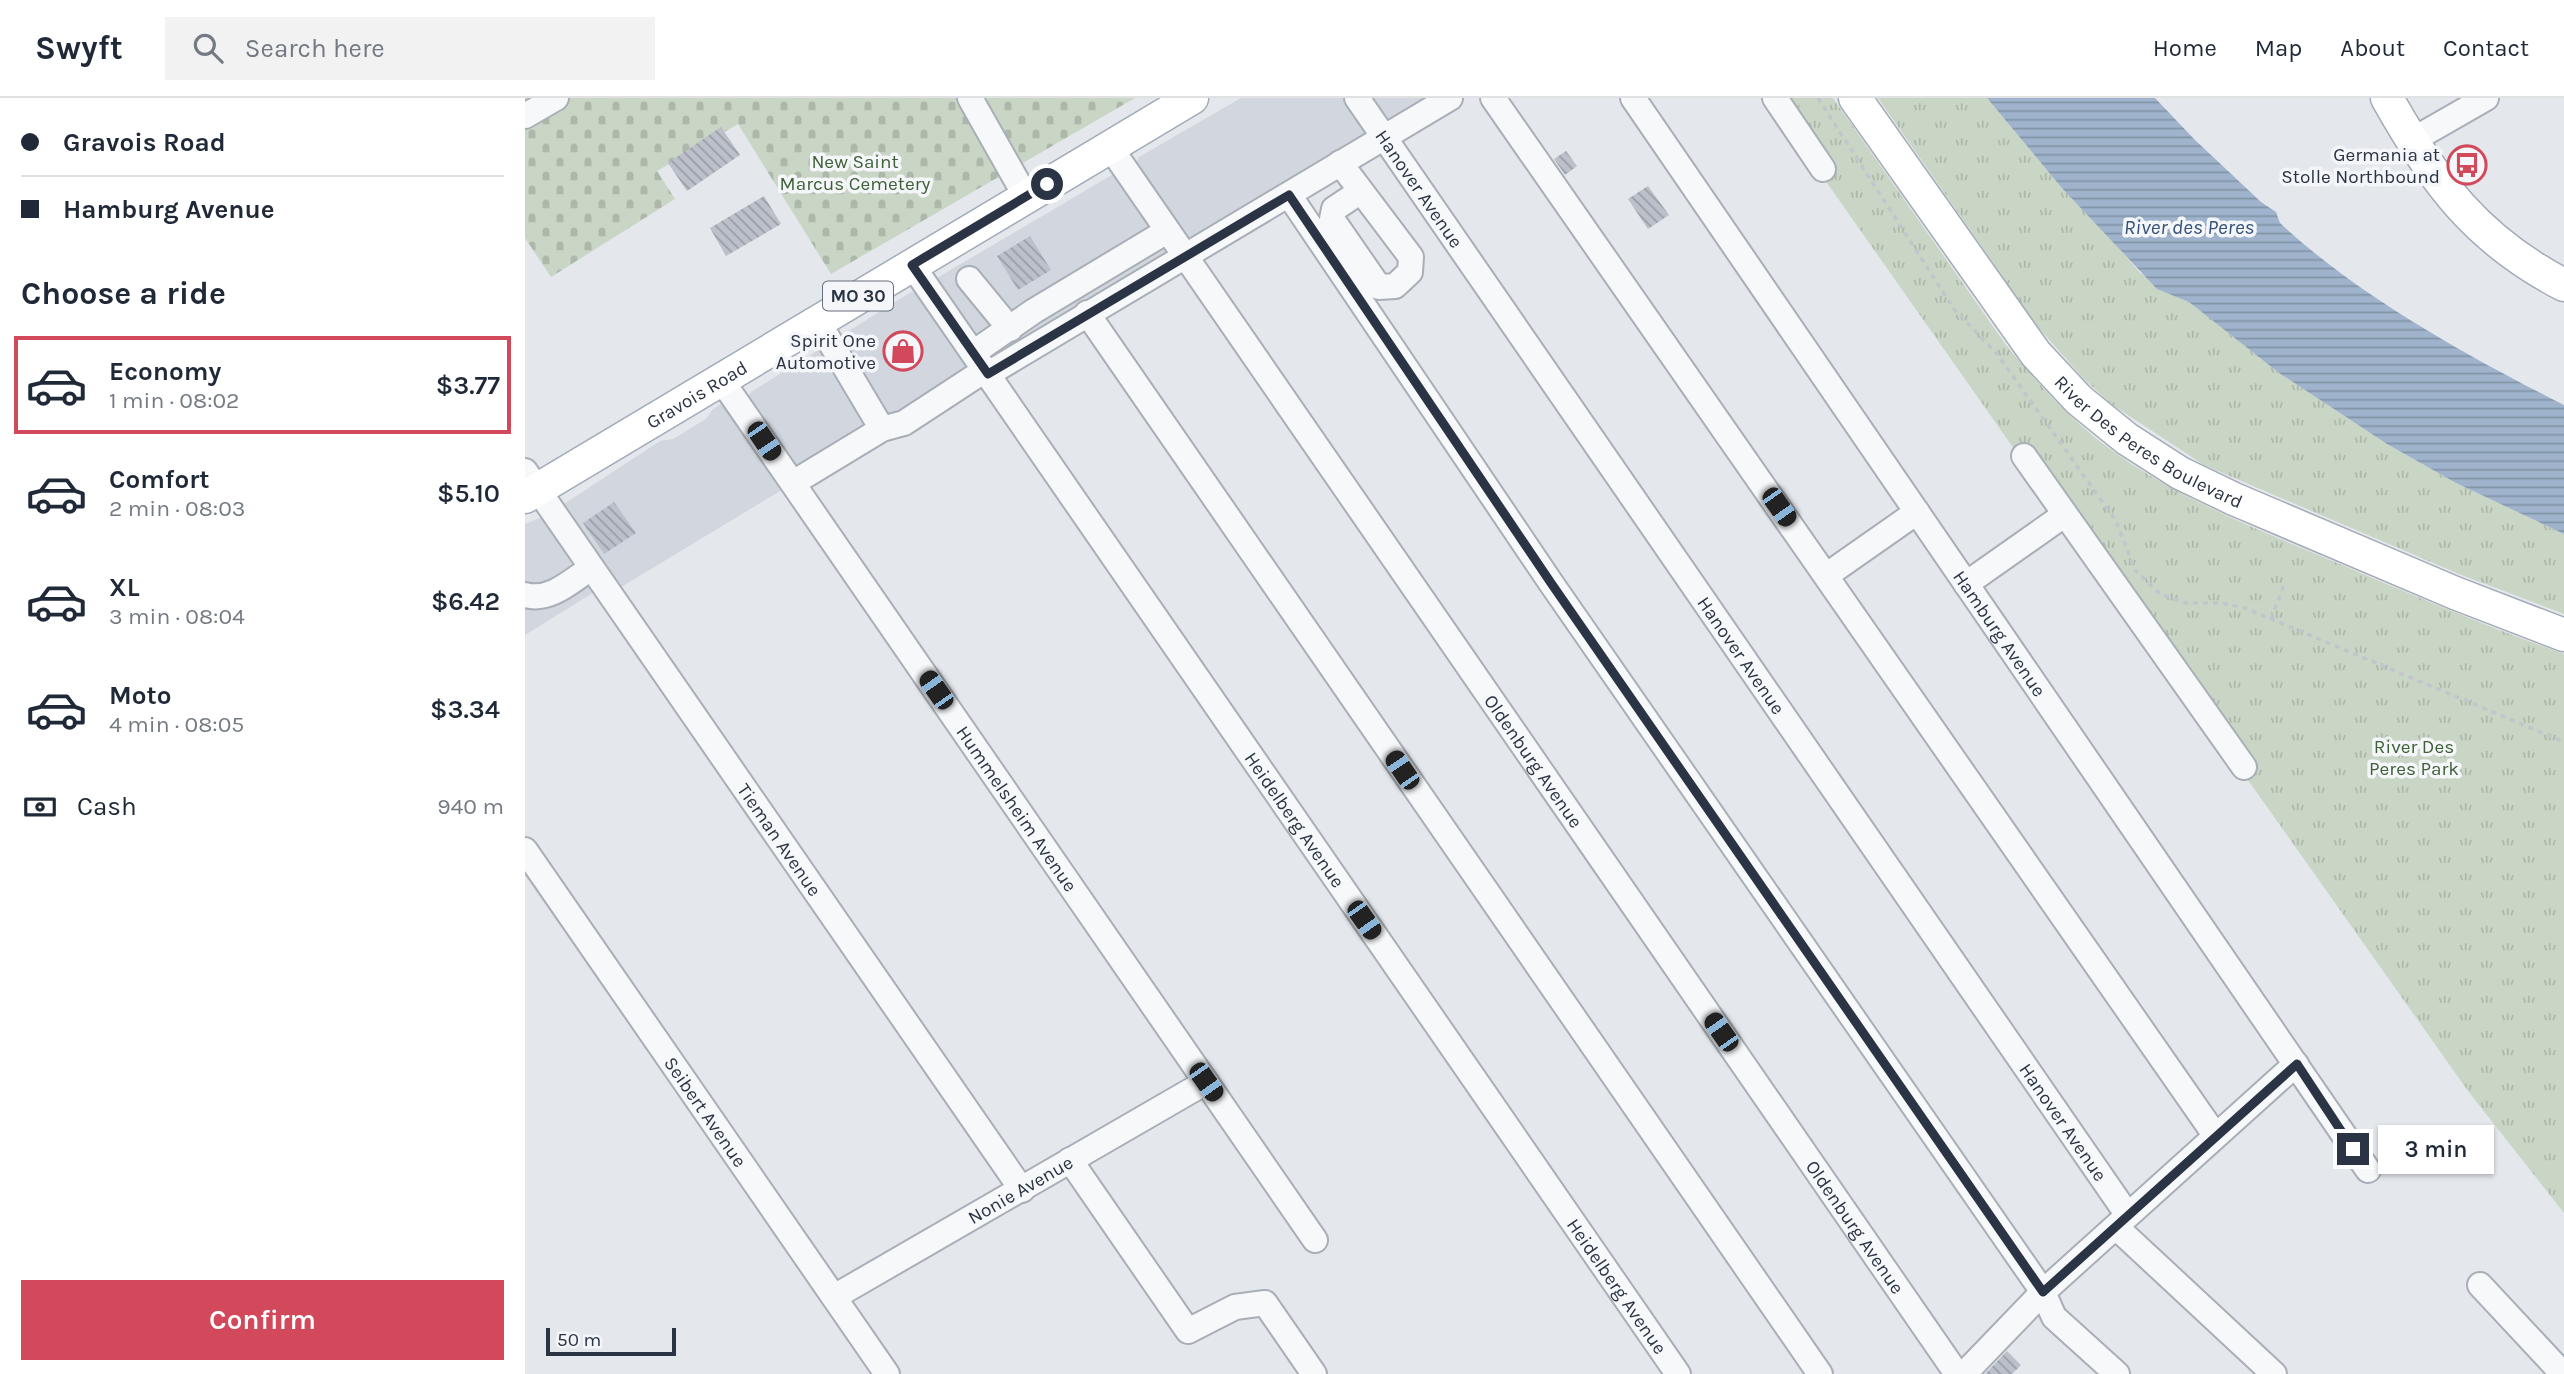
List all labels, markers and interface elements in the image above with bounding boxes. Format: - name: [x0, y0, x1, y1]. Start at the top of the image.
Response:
- search box: [165, 17, 655, 80]
- text: Swyft: [35, 29, 123, 67]
- icon: search: [189, 29, 227, 67]
- text: Search here: [245, 33, 385, 64]
- text: Home: [2153, 34, 2217, 62]
- text: Map: [2255, 34, 2302, 62]
- text: About: [2340, 34, 2405, 62]
- text: Contact: [2443, 34, 2529, 62]
- street label: Hanover Avenue: [1370, 126, 1467, 252]
- text: Gravois Road: [63, 127, 226, 158]
- place label: Germania at Stolle Northbound: [2281, 144, 2440, 188]
- bus stop icon: Germania at Stolle Northbound: [2446, 144, 2488, 186]
- park label: New Saint Marcus Cemetery: [780, 151, 931, 195]
- route start: [1031, 168, 1063, 200]
- text: Hamburg Avenue: [63, 194, 275, 225]
- water label: River des Peres: [2124, 215, 2254, 239]
- text: Choose a ride: [21, 275, 226, 312]
- road number: MO 30: [823, 281, 893, 310]
- place label: Spirit One Automotive: [776, 330, 876, 374]
- shop icon: Spirit One Automotive: [882, 330, 924, 372]
- icon: car: [25, 354, 88, 417]
- text: Economy: [109, 356, 221, 387]
- street label: Gravois Road: [643, 357, 751, 434]
- text: $3.77: [436, 370, 500, 401]
- street label: River Des Peres Boulevard: [2050, 371, 2246, 513]
- text: 1 min · 08:02: [109, 387, 239, 414]
- car: [744, 418, 785, 464]
- icon: car: [25, 462, 88, 525]
- text: Comfort: [109, 464, 210, 495]
- text: $5.10: [437, 478, 500, 509]
- car: [1759, 484, 1800, 530]
- text: 2 min · 08:03: [109, 495, 245, 522]
- street label: Hamburg Avenue: [1948, 567, 2050, 701]
- icon: car: [25, 570, 88, 633]
- text: XL: [109, 572, 140, 603]
- text: $6.42: [431, 586, 500, 617]
- street label: Hanover Avenue: [1692, 593, 1789, 719]
- text: 3 min · 08:04: [109, 603, 245, 630]
- car: [916, 667, 957, 713]
- icon: car: [25, 678, 88, 741]
- text: Moto: [109, 680, 171, 711]
- street label: Oldenburg Avenue: [1479, 691, 1587, 832]
- text: $3.34: [430, 694, 500, 725]
- text: 4 min · 08:05: [109, 711, 244, 738]
- street label: Hummelsheim Avenue: [951, 722, 1081, 896]
- park label: River Des Peres Park: [2369, 736, 2459, 780]
- car: [1382, 747, 1423, 793]
- street label: Heidelberg Avenue: [1240, 748, 1349, 892]
- street label: Tieman Avenue: [732, 780, 825, 901]
- icon: cash: [21, 788, 59, 826]
- text: Cash: [77, 791, 137, 822]
- text: 940 m: [437, 793, 504, 820]
- car: [1344, 897, 1385, 943]
- car: [1701, 1009, 1742, 1055]
- street label: Seibert Avenue: [659, 1053, 751, 1172]
- car: [1186, 1059, 1227, 1105]
- street label: Hanover Avenue: [2014, 1059, 2111, 1186]
- callout: 3 min: [2378, 1124, 2493, 1174]
- route end: [2337, 1133, 2369, 1165]
- text: 3 min: [2404, 1136, 2468, 1163]
- street label: Nonie Avenue: [964, 1151, 1077, 1229]
- street label: Oldenburg Avenue: [1801, 1156, 1908, 1298]
- street label: Heidelberg Avenue: [1562, 1215, 1671, 1359]
- button: Confirm: [21, 1280, 504, 1360]
- scale bar: [546, 1325, 675, 1357]
- text: 50 m: [557, 1329, 601, 1351]

